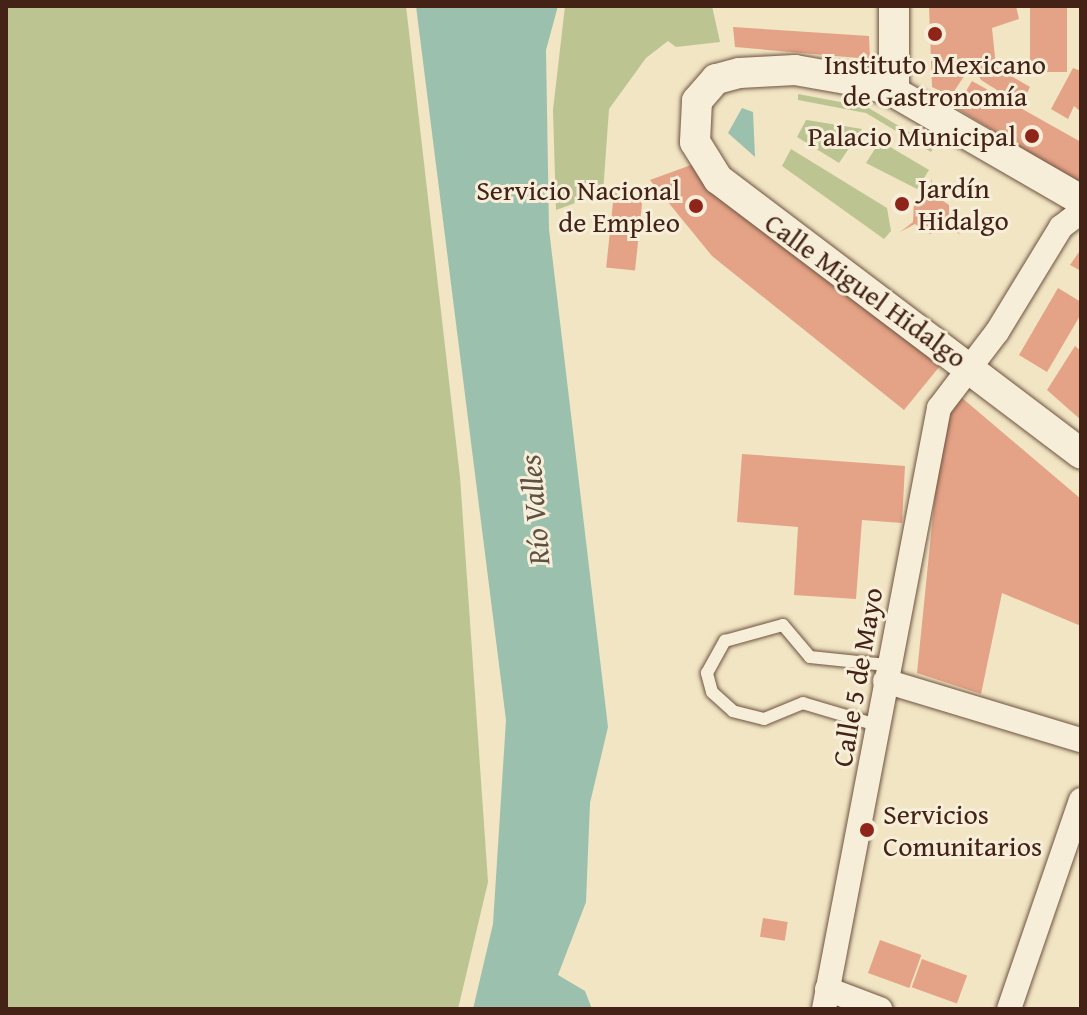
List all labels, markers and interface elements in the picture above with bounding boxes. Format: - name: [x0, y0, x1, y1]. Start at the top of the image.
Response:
- marker: Instituto Mexicano de Gastronomía: [926, 25, 944, 43]
- place label: Instituto Mexicano de Gastronomía: [824, 47, 1046, 113]
- place label: Palacio Municipal: [808, 119, 1016, 153]
- marker: Palacio Municipal: [1023, 127, 1041, 145]
- place label: Jardín Hidalgo: [918, 171, 1009, 237]
- place label: Servicio Nacional de Empleo: [476, 173, 680, 239]
- marker: Jardín Hidalgo: [893, 195, 911, 213]
- marker: Servicio Nacional de Empleo: [687, 197, 705, 215]
- street label: Calle Miguel Hidalgo: [759, 206, 973, 374]
- water label: Río Valles: [511, 453, 557, 567]
- street label: Calle 5 de Mayo: [825, 585, 889, 769]
- place label: Servicios Comunitarios: [883, 797, 1042, 863]
- marker: Servicios Comunitarios: [858, 821, 876, 839]

